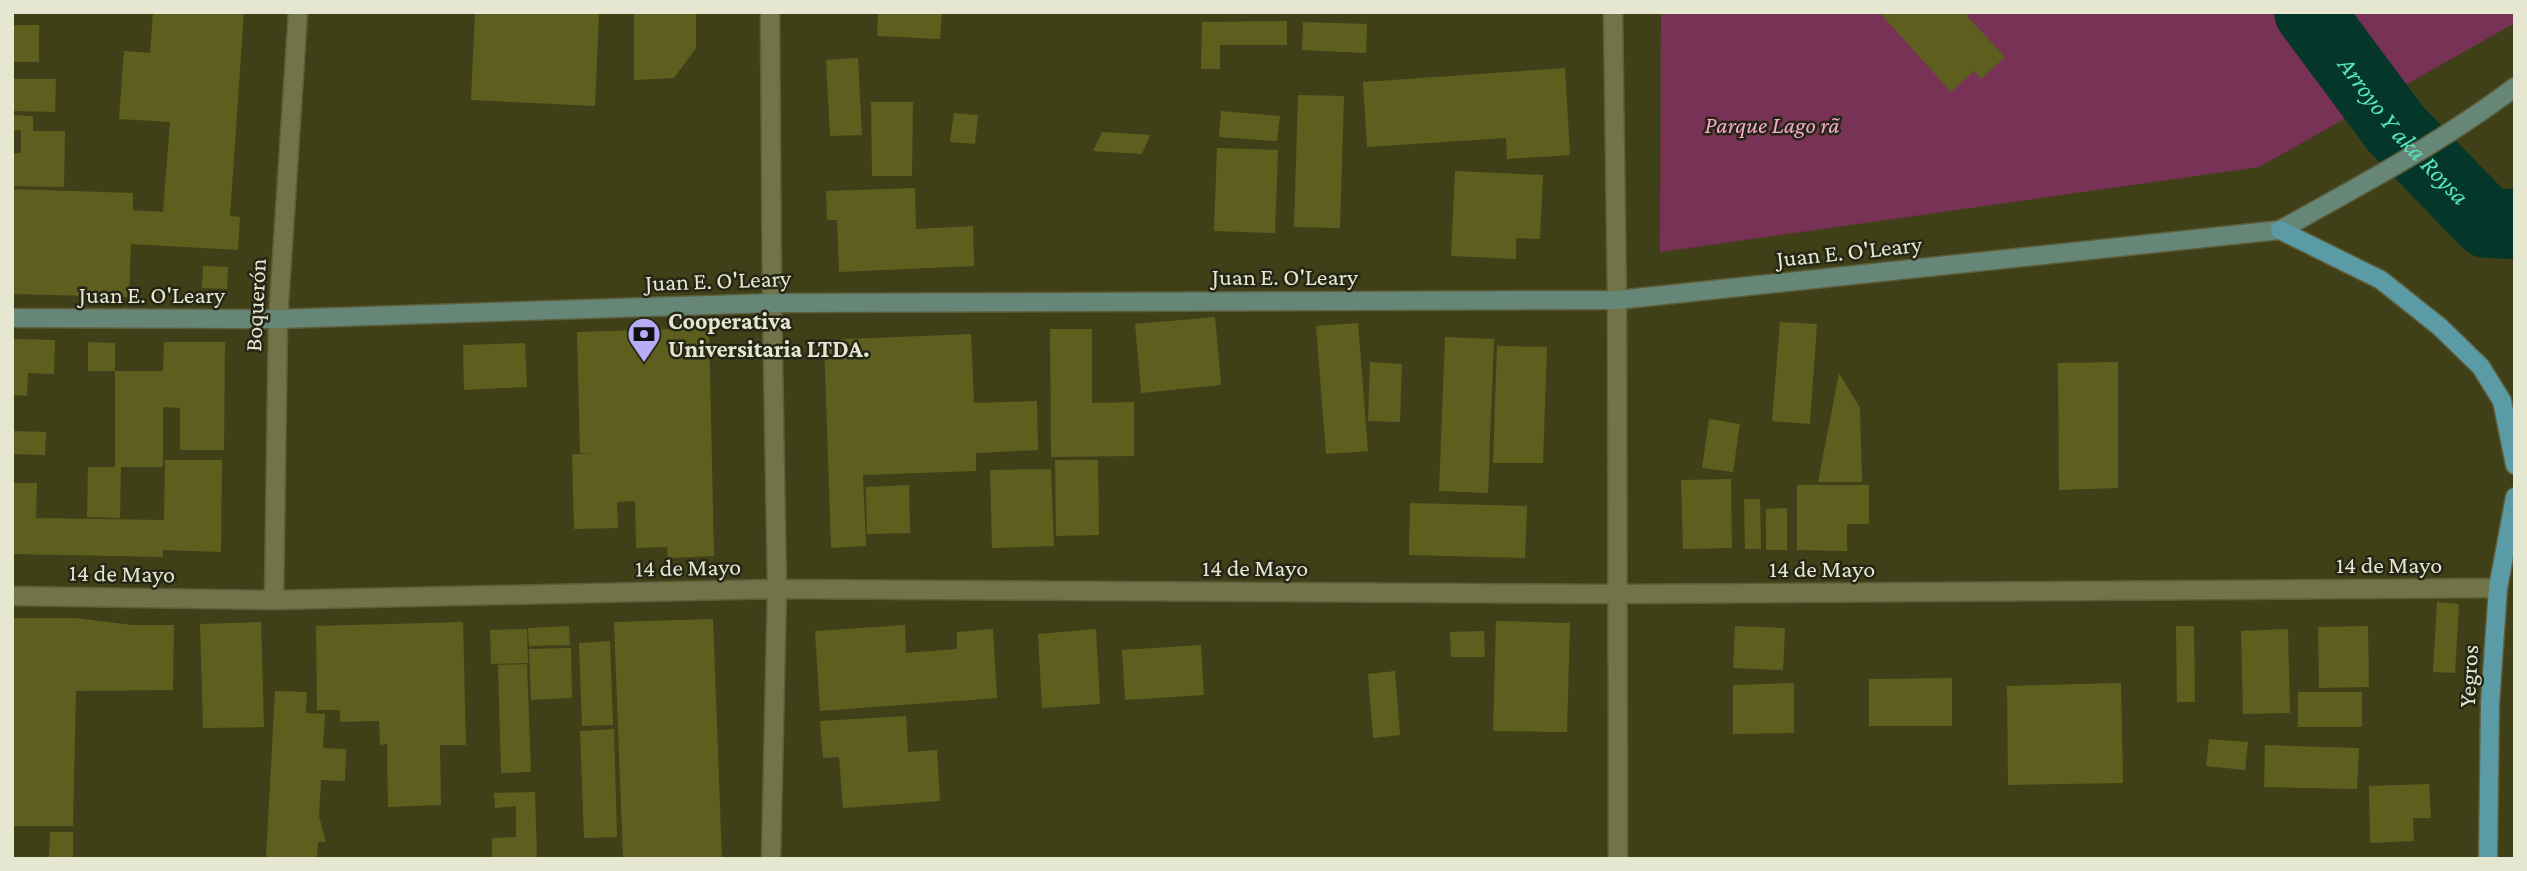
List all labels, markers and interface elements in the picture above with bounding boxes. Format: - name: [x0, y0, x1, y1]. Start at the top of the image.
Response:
- water label: Arroyo Y aka Roysa: [2331, 49, 2475, 210]
- park label: Parque Lago rã: [1705, 111, 1840, 138]
- street label: Juan E. O'Leary: [1773, 230, 1924, 272]
- street label: Boquerón: [239, 258, 271, 352]
- street label: Juan E. O'Leary: [1210, 263, 1359, 290]
- street label: Juan E. O'Leary: [642, 264, 793, 296]
- street label: Juan E. O'Leary: [77, 281, 226, 308]
- place label: Cooperativa Universitaria LTDA.: [668, 307, 870, 362]
- bank icon: Cooperativa Universitaria LTDA.: [625, 315, 663, 364]
- street label: 14 de Mayo: [2336, 551, 2442, 578]
- street label: 14 de Mayo: [635, 553, 741, 581]
- street label: 14 de Mayo: [1202, 554, 1308, 581]
- street label: 14 de Mayo: [1769, 555, 1875, 582]
- street label: 14 de Mayo: [69, 559, 175, 587]
- street label: Yegros: [2453, 644, 2483, 708]

